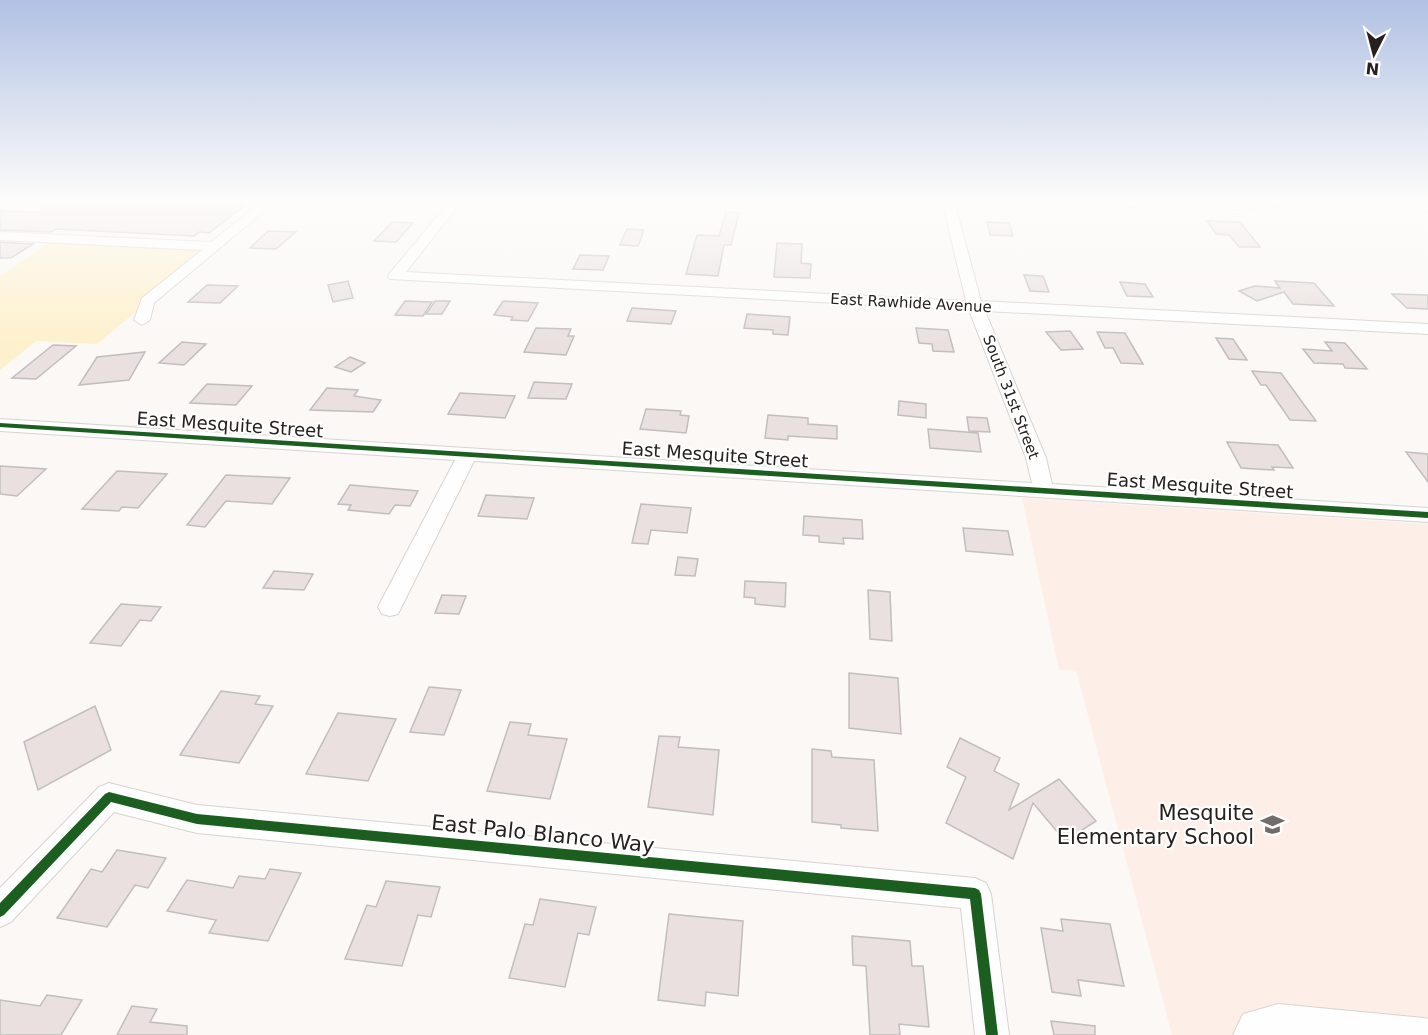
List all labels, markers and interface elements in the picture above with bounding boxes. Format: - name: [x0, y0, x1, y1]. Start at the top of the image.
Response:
- north arrow: [1344, 24, 1404, 84]
- text: N: [1365, 58, 1380, 79]
- street label: East Rawhide Avenue: [830, 290, 992, 316]
- street label: South 31st Street: [979, 332, 1043, 462]
- street label: East Mesquite Street: [136, 408, 324, 441]
- street label: East Mesquite Street: [621, 438, 809, 471]
- street label: East Mesquite Street: [1106, 469, 1294, 502]
- place label: Mesquite Elementary School: [1057, 801, 1254, 849]
- street label: East Palo Blanco Way: [430, 810, 656, 858]
- school or university icon: Mesquite Elementary School: [1259, 812, 1285, 838]

